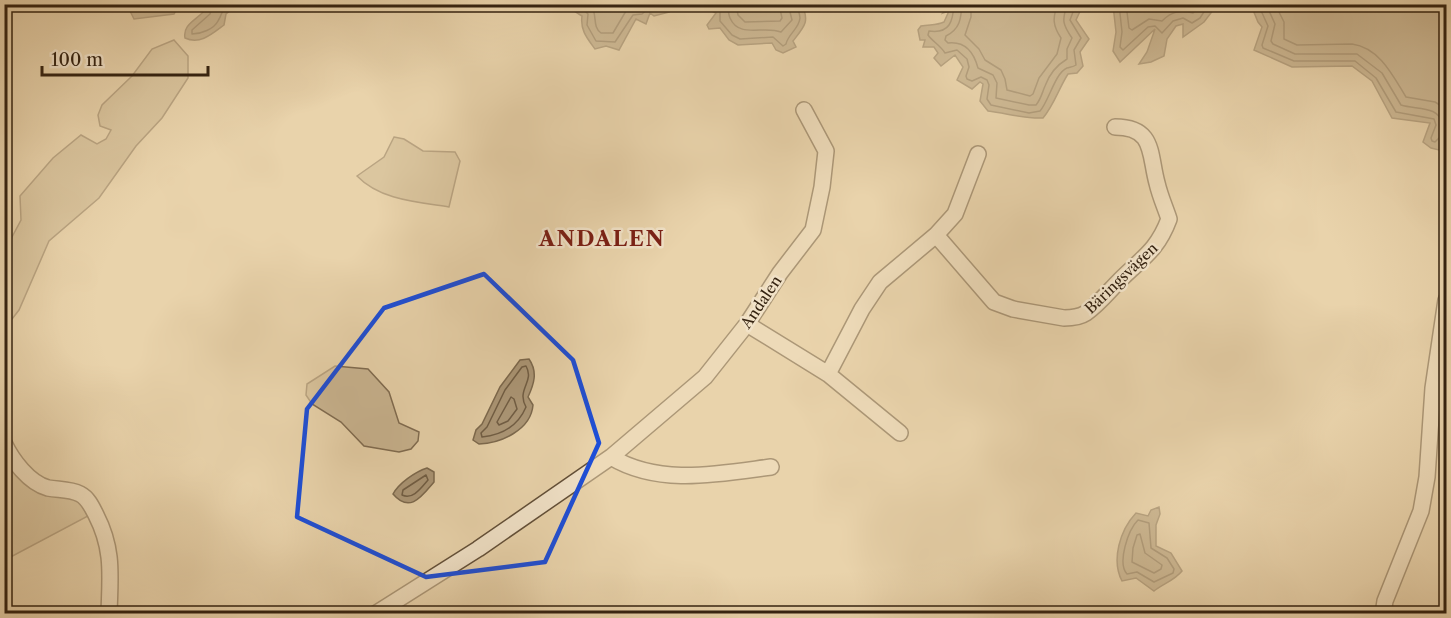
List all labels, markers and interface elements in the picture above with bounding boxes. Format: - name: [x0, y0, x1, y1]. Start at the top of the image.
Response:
- scale bar: [42, 39, 208, 77]
- text: 100 m: [51, 49, 103, 71]
- district label: ANDALEN: [538, 226, 665, 251]
- street label: Bäringsvägen: [1081, 238, 1162, 318]
- street label: Andalen: [736, 271, 786, 333]

